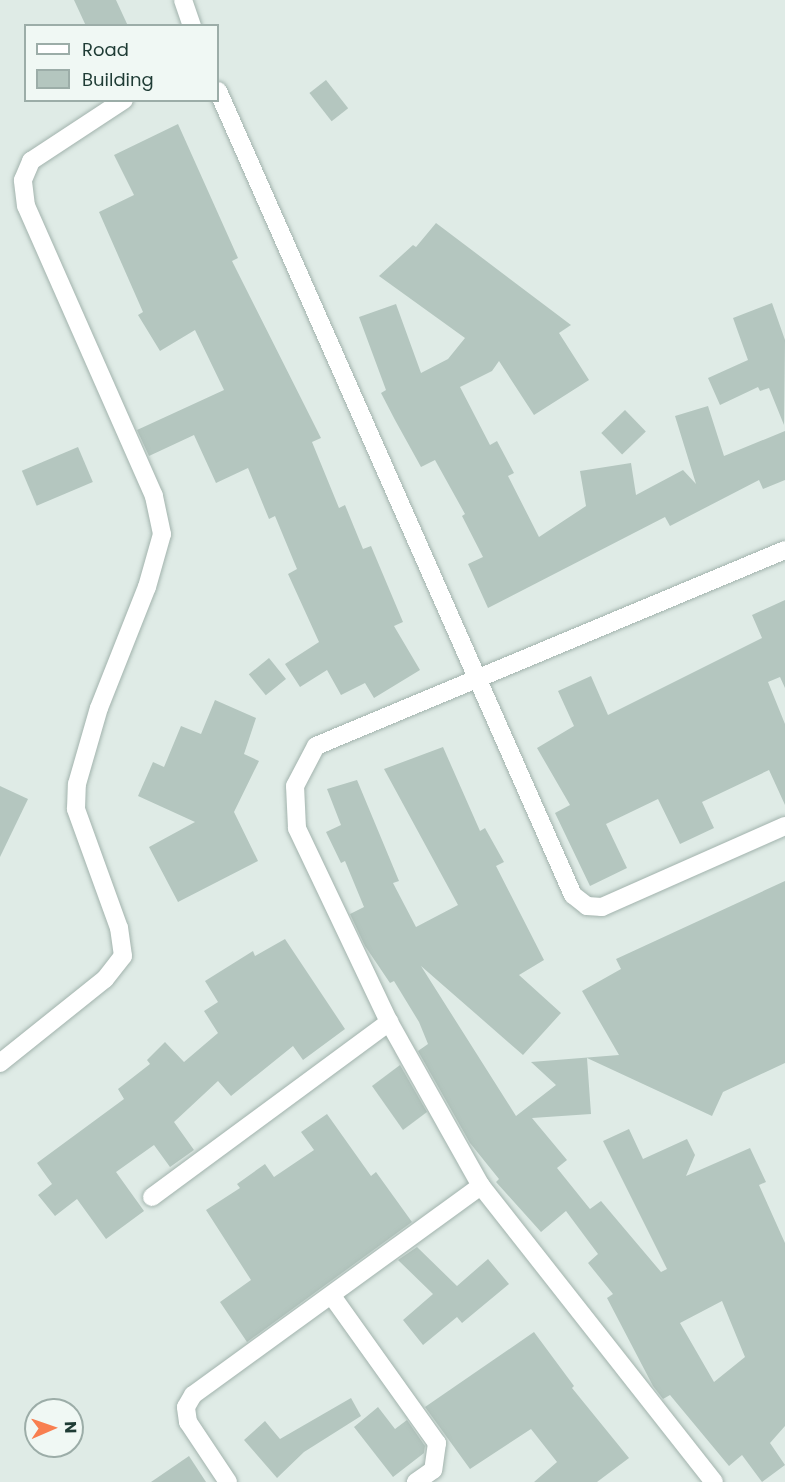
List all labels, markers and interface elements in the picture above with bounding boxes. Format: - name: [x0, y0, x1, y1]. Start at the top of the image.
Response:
- legend: [24, 24, 219, 102]
- text: Road: [82, 37, 129, 62]
- text: Building: [82, 67, 154, 92]
- north arrow: [24, 1398, 84, 1458]
- text: N: [59, 1421, 82, 1434]

